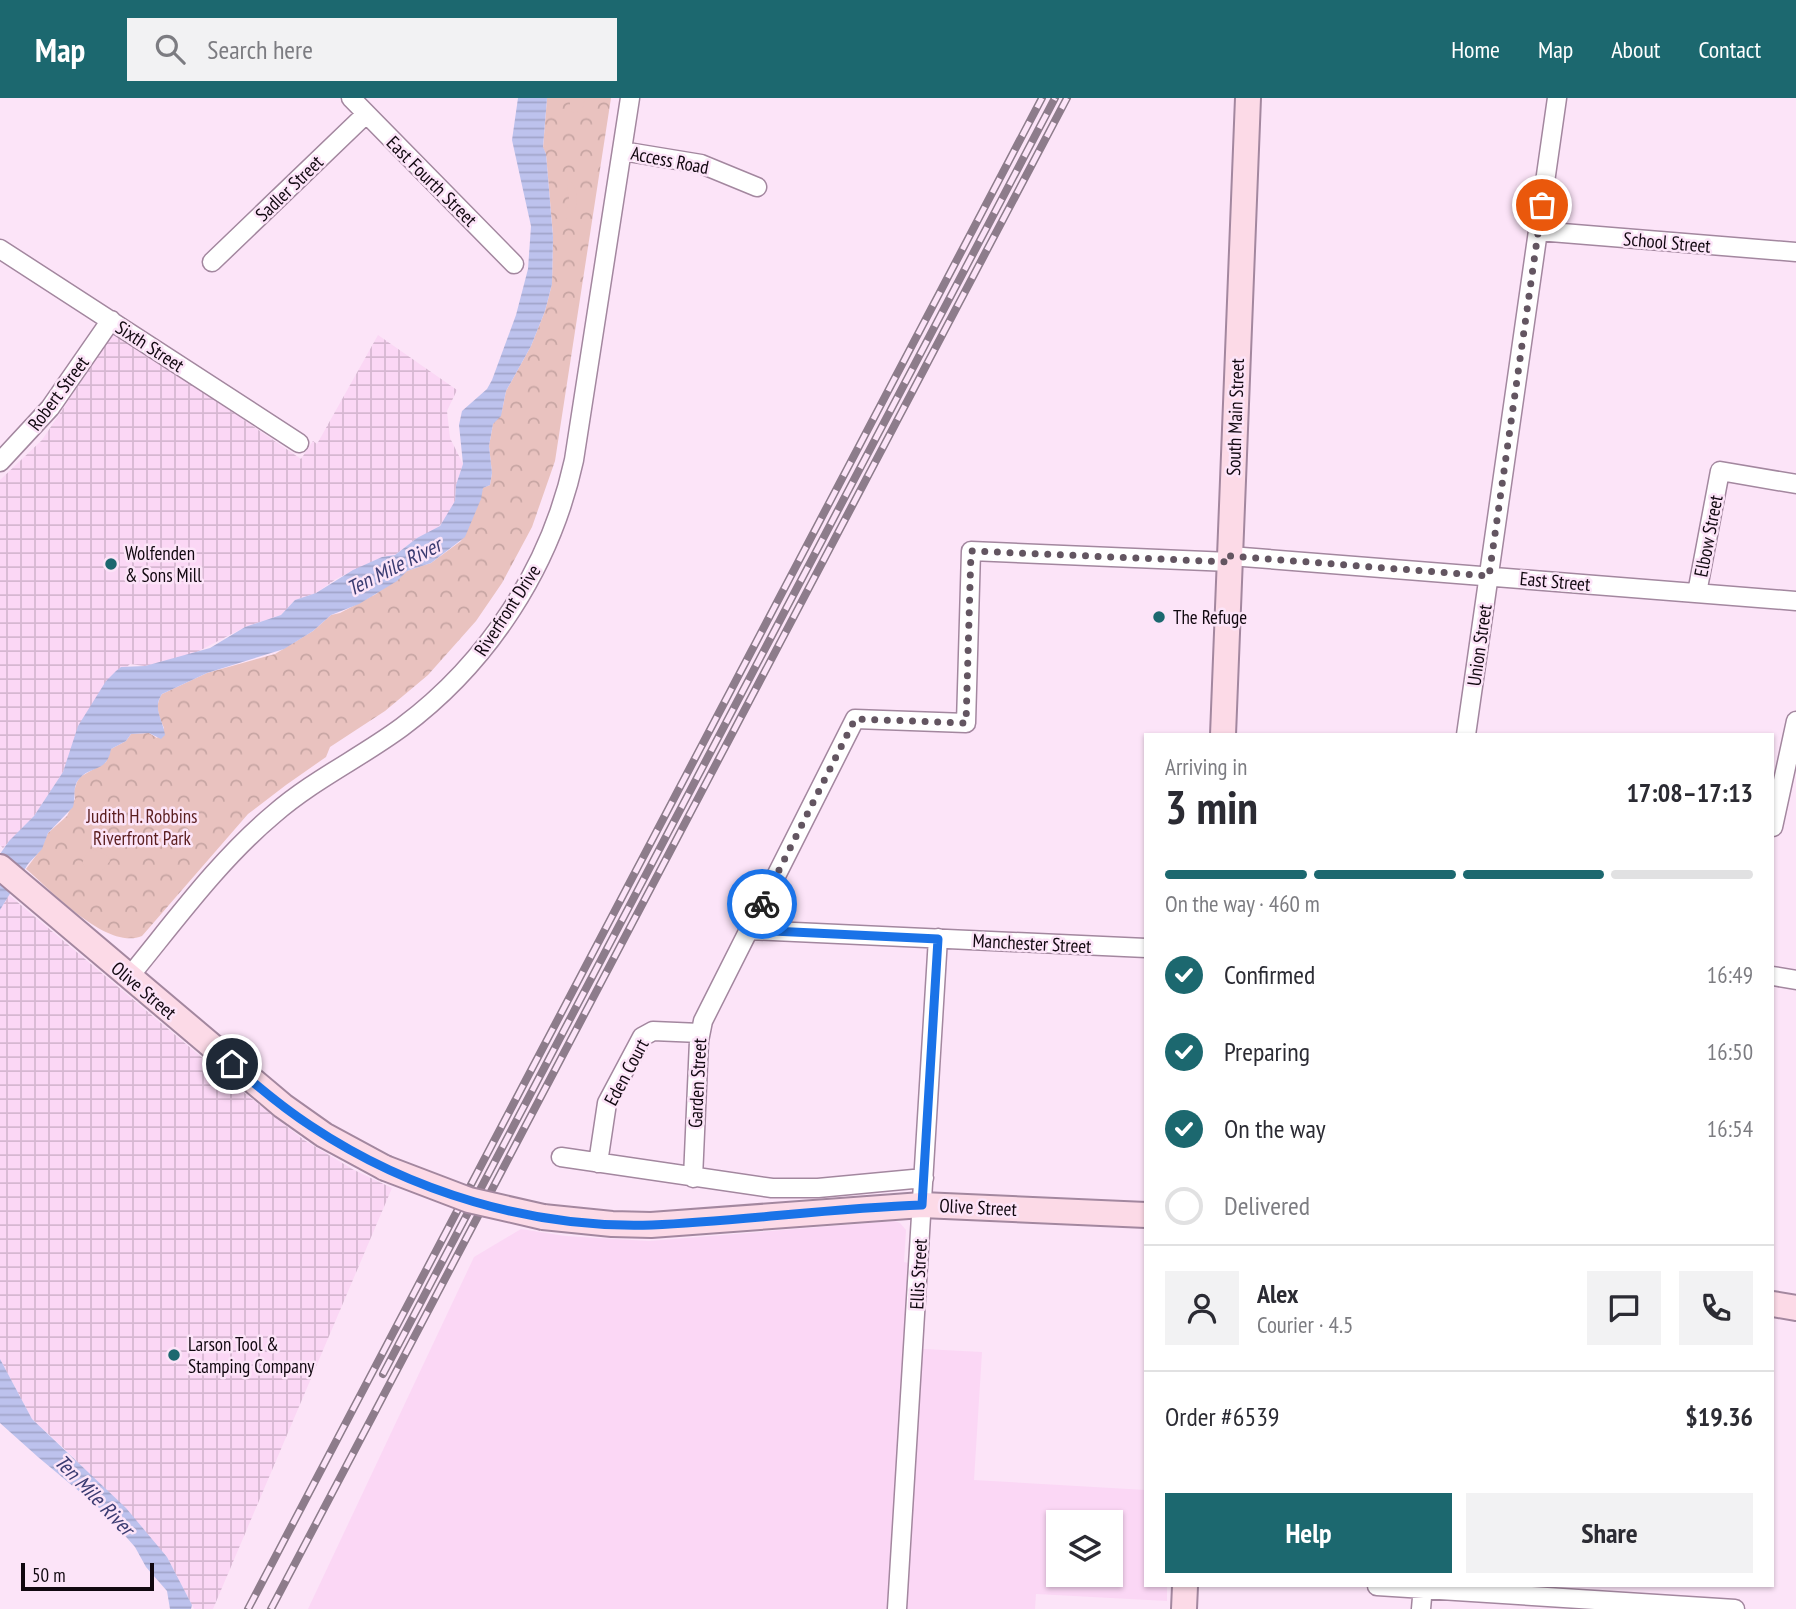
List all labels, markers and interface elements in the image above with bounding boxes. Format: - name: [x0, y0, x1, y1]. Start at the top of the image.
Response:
- search box: [127, 18, 617, 81]
- text: Map: [35, 28, 85, 71]
- icon: search: [151, 30, 189, 68]
- text: Search here: [207, 33, 313, 66]
- text: Home: [1451, 34, 1500, 65]
- text: Map: [1538, 34, 1573, 65]
- text: About: [1611, 34, 1660, 65]
- text: Contact: [1698, 34, 1761, 65]
- street label: East Fourth Street: [382, 131, 483, 232]
- street label: Access Road: [629, 141, 711, 179]
- street label: Sadler Street: [250, 149, 328, 226]
- pin: [1512, 175, 1572, 235]
- icon: bag: [1523, 186, 1561, 224]
- street label: School Street: [1622, 226, 1712, 258]
- street label: Sixth Street: [111, 315, 189, 377]
- street label: Robert Street: [22, 350, 94, 435]
- street label: South Main Street: [1221, 357, 1249, 476]
- street label: Elbow Street: [1688, 492, 1728, 579]
- water label: Ten Mile River: [342, 530, 449, 602]
- place label: Wolfenden & Sons Mill: [125, 541, 202, 587]
- marker: Wolfenden & Sons Mill: [103, 556, 119, 572]
- street label: Riverfront Drive: [469, 560, 545, 660]
- street label: East Street: [1519, 566, 1592, 596]
- street label: Union Street: [1461, 602, 1497, 687]
- place label: The Refuge: [1173, 605, 1247, 629]
- marker: The Refuge: [1151, 609, 1167, 625]
- text: Arriving in: [1165, 752, 1247, 781]
- text: 17:08–17:13: [1626, 776, 1753, 809]
- text: 3 min: [1165, 777, 1258, 837]
- park label: Judith H. Robbins Riverfront Park: [85, 804, 198, 850]
- courier: [727, 869, 797, 939]
- icon: bike: [743, 885, 781, 923]
- text: On the way · 460 m: [1165, 889, 1320, 918]
- street label: Manchester Street: [972, 928, 1093, 958]
- street label: Olive Street: [107, 956, 182, 1025]
- icon: check: [1165, 956, 1203, 994]
- text: Confirmed: [1224, 958, 1315, 991]
- text: 16:49: [1707, 960, 1753, 989]
- icon: check: [1165, 1033, 1203, 1071]
- pin: [202, 1034, 262, 1094]
- street label: Eden Court: [598, 1034, 654, 1109]
- text: Preparing: [1224, 1035, 1310, 1068]
- street label: Garden Street: [683, 1037, 711, 1129]
- text: 16:50: [1707, 1037, 1753, 1066]
- icon: home: [213, 1045, 251, 1083]
- icon: check: [1165, 1110, 1203, 1148]
- text: On the way: [1224, 1112, 1326, 1145]
- text: 16:54: [1707, 1114, 1753, 1143]
- text: Delivered: [1224, 1189, 1310, 1222]
- street label: Olive Street: [939, 1193, 1018, 1221]
- street label: Ellis Street: [904, 1237, 932, 1310]
- button: person: [1165, 1271, 1239, 1345]
- button: chat: [1587, 1271, 1661, 1345]
- button: phone: [1679, 1271, 1753, 1345]
- text: Alex: [1257, 1277, 1298, 1310]
- text: Courier · 4.5: [1257, 1310, 1353, 1339]
- place label: Larson Tool & Stamping Company: [188, 1332, 315, 1378]
- marker: Larson Tool & Stamping Company: [166, 1347, 182, 1363]
- text: Order #6539: [1165, 1400, 1280, 1433]
- text: $19.36: [1685, 1400, 1753, 1433]
- water label: Ten Mile River: [49, 1448, 142, 1543]
- button: Help: [1165, 1493, 1452, 1573]
- button: Share: [1466, 1493, 1753, 1573]
- map controls: [1046, 1510, 1123, 1587]
- button: layers: [1046, 1510, 1123, 1587]
- scale bar: [21, 1560, 154, 1592]
- text: 50 m: [32, 1563, 66, 1587]

